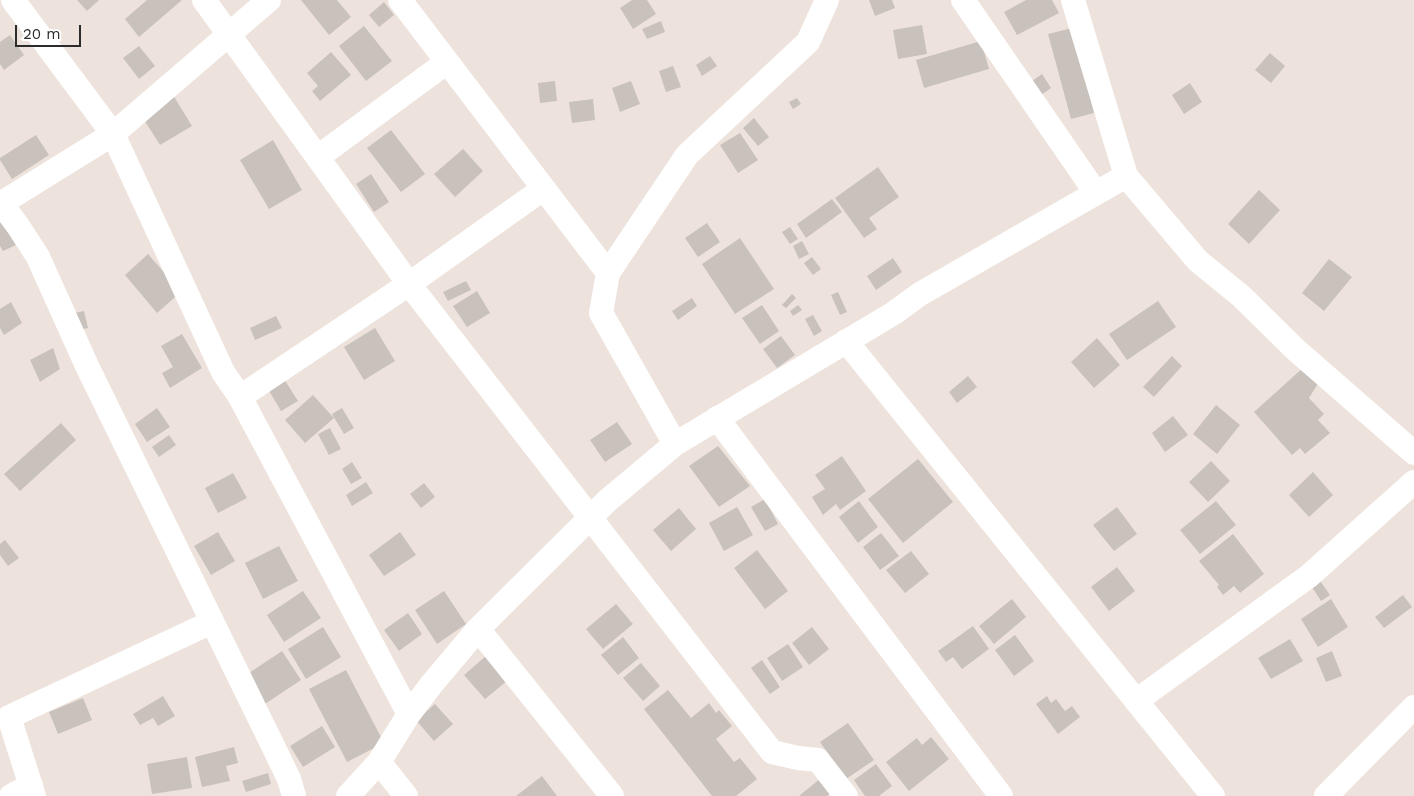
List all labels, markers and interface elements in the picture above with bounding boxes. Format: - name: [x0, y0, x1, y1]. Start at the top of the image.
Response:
- scale bar: [18, 15, 84, 47]
- text: 20 m: [23, 25, 61, 43]

